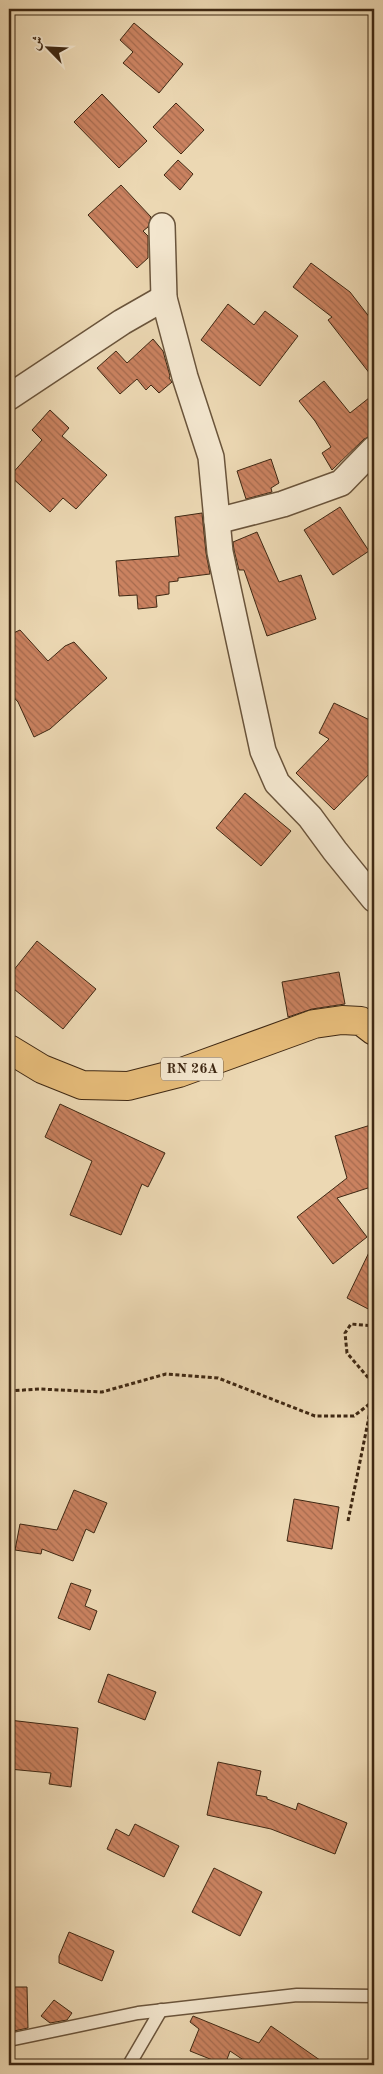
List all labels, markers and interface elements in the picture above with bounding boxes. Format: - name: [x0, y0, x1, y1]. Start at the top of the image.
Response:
- north arrow: [22, 22, 72, 72]
- text: ش: [28, 34, 46, 52]
- road number: RN 26A: [161, 1058, 223, 1080]

